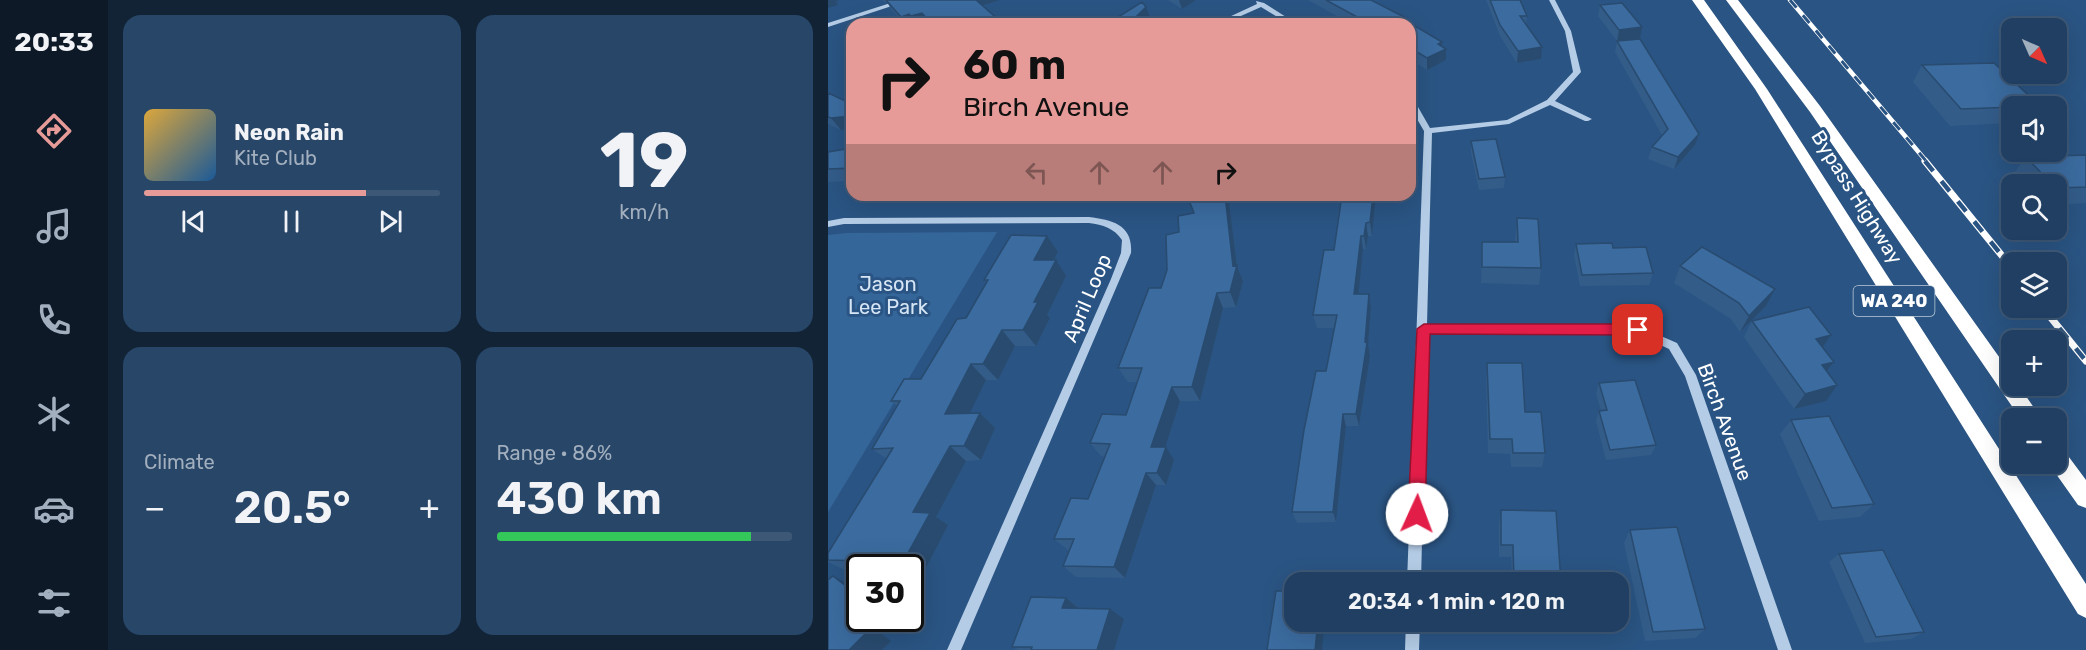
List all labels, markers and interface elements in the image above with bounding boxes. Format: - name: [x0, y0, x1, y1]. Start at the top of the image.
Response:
- north arrow: [2001, 18, 2067, 84]
- map controls: [2001, 18, 2067, 474]
- text: 20:33: [14, 26, 94, 58]
- text: 60 m: [963, 40, 1066, 90]
- icon: right: [864, 42, 942, 120]
- text: Birch Avenue: [963, 91, 1129, 123]
- button: sound: [2001, 96, 2067, 162]
- icon: directions: [33, 110, 75, 152]
- text: 19: [600, 114, 689, 207]
- text: Neon Rain: [234, 119, 344, 146]
- street label: Bypass Highway: [1806, 126, 1908, 268]
- text: Kite Club: [234, 146, 317, 170]
- icon: left: [1020, 156, 1053, 189]
- icon: ahead: [1083, 156, 1116, 189]
- icon: ahead: [1146, 156, 1179, 189]
- icon: right: [1209, 156, 1242, 189]
- button: search: [2001, 174, 2067, 240]
- text: km/h: [619, 200, 669, 224]
- icon: music: [33, 205, 75, 247]
- icon: previous: [177, 205, 210, 238]
- icon: pause: [275, 205, 308, 238]
- icon: next: [374, 205, 407, 238]
- street label: April Loop: [1058, 250, 1116, 346]
- button: layers: [2001, 252, 2067, 318]
- park label: Jason Lee Park: [848, 272, 929, 319]
- road number: WA 240: [1854, 286, 1934, 316]
- icon: phone: [33, 299, 75, 341]
- pin: [1612, 304, 1663, 355]
- icon: arrive: [1621, 313, 1654, 346]
- button: +: [2001, 330, 2067, 396]
- street label: Birch Avenue: [1693, 360, 1757, 484]
- icon: climate: [33, 393, 75, 435]
- button: −: [2001, 408, 2067, 474]
- text: Range · 86%: [497, 441, 612, 465]
- text: Climate: [144, 450, 215, 474]
- text: 430 km: [497, 472, 662, 525]
- text: 20.5°: [234, 481, 351, 534]
- position arrow: [1385, 482, 1449, 546]
- icon: car: [33, 488, 75, 530]
- text: −: [144, 488, 165, 527]
- text: +: [419, 488, 440, 527]
- speed limit sign: 30: [846, 554, 924, 632]
- icon: filters: [33, 582, 75, 624]
- text: 20:34 · 1 min · 120 m: [1348, 588, 1565, 615]

